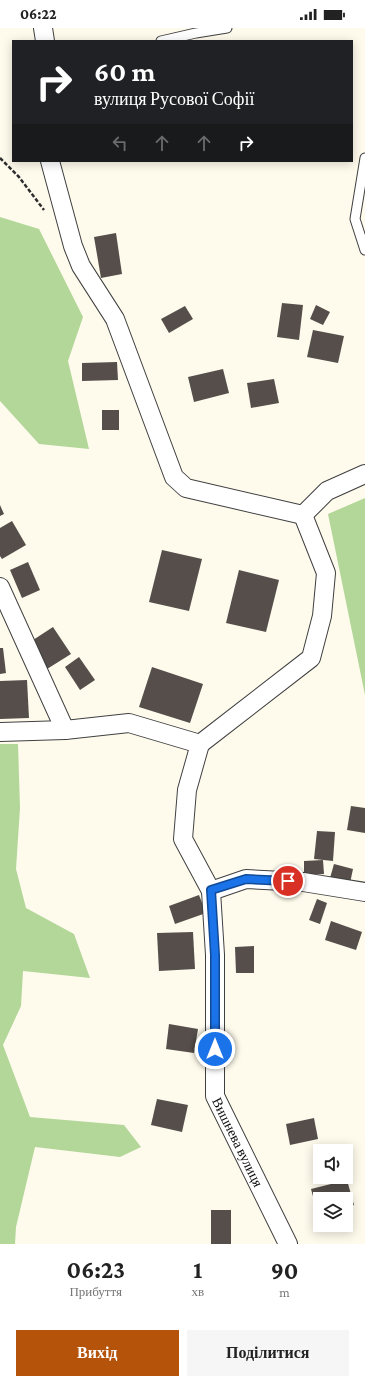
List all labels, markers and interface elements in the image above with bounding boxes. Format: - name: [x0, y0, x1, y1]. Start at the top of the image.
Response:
- text: 06:22: [20, 6, 57, 22]
- icon: right: [28, 56, 80, 108]
- text: 60 m: [94, 56, 155, 87]
- text: вулиця Русової Софії: [94, 89, 254, 109]
- icon: left: [109, 132, 131, 154]
- icon: ahead: [151, 132, 173, 154]
- icon: ahead: [193, 132, 215, 154]
- icon: right: [235, 132, 257, 154]
- pin: [271, 864, 305, 898]
- icon: arrive: [277, 870, 299, 892]
- position arrow: [194, 1028, 236, 1070]
- street label: Вишнева вулиця: [209, 1095, 267, 1190]
- map controls: [313, 1144, 353, 1232]
- button: sound: [313, 1144, 353, 1184]
- button: layers: [313, 1192, 353, 1232]
- text: 06:23: [67, 1256, 125, 1283]
- text: 1: [193, 1256, 202, 1283]
- text: 90: [271, 1257, 298, 1284]
- text: Прибуття: [69, 1284, 122, 1299]
- text: хв: [191, 1284, 204, 1299]
- text: m: [279, 1285, 290, 1300]
- button: Вихід: [16, 1330, 179, 1376]
- button: Поділитися: [187, 1330, 349, 1376]

